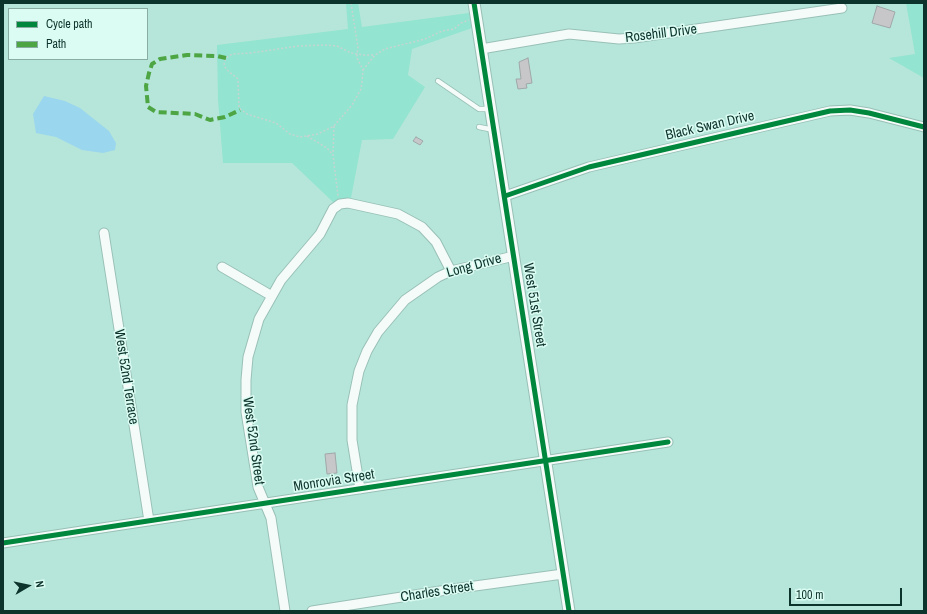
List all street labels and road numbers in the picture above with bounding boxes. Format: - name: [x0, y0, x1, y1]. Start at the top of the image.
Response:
- street label: Rosehill Drive: [624, 21, 698, 47]
- street label: Black Swan Drive: [664, 108, 756, 144]
- street label: Long Drive: [445, 250, 503, 282]
- street label: West 51st Street: [519, 262, 549, 348]
- street label: West 52nd Terrace: [110, 328, 142, 426]
- street label: West 52nd Street: [239, 396, 267, 486]
- street label: Monrovia Street: [292, 466, 376, 496]
- street label: Charles Street: [399, 578, 475, 606]

